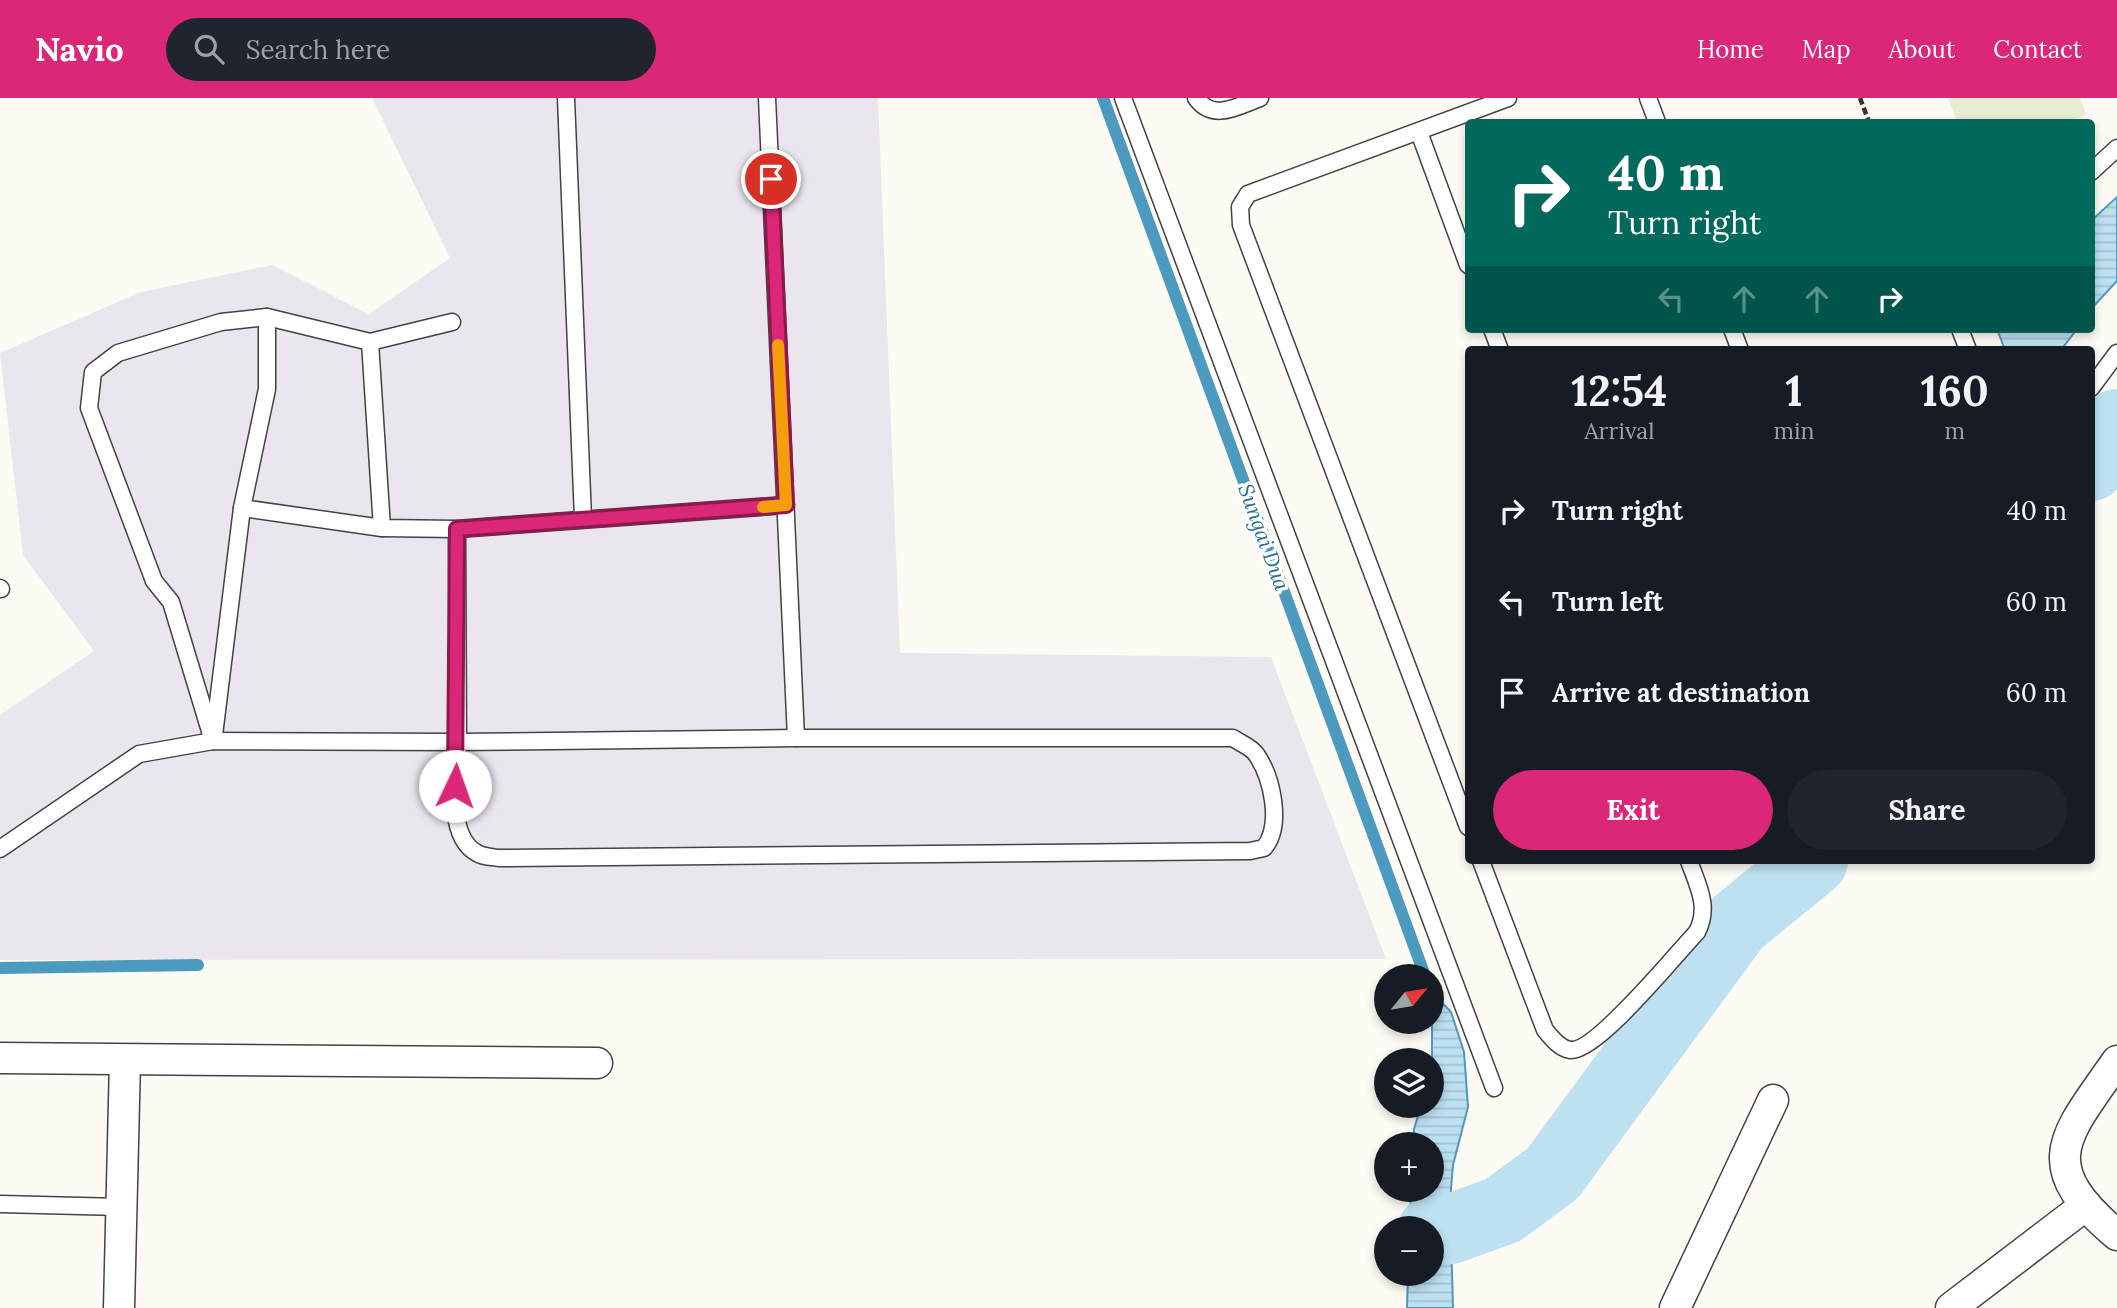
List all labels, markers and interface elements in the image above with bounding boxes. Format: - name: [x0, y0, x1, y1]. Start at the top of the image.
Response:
- search box: [166, 18, 656, 81]
- text: Navio: [35, 28, 124, 70]
- icon: search: [190, 30, 228, 68]
- text: Search here: [246, 33, 390, 66]
- text: Home: [1697, 34, 1764, 65]
- text: Map: [1802, 34, 1851, 65]
- text: About: [1889, 34, 1955, 65]
- text: Contact: [1993, 34, 2082, 65]
- text: 40 m: [1608, 141, 1724, 203]
- icon: right: [1493, 147, 1584, 238]
- pin: [741, 149, 801, 209]
- icon: arrive: [752, 160, 790, 198]
- text: Turn right: [1608, 202, 1761, 243]
- icon: left: [1652, 280, 1690, 318]
- icon: ahead: [1725, 280, 1763, 318]
- icon: ahead: [1798, 280, 1836, 318]
- icon: right: [1871, 280, 1909, 318]
- text: 12:54: [1571, 364, 1667, 418]
- text: 1: [1786, 364, 1803, 418]
- text: 160: [1921, 364, 1989, 418]
- text: Arrival: [1584, 416, 1654, 445]
- text: min: [1774, 416, 1815, 445]
- text: m: [1944, 416, 1965, 445]
- water label: Sungai Dua: [1232, 480, 1296, 594]
- icon: right: [1493, 492, 1531, 530]
- text: Turn right: [1552, 494, 1683, 527]
- text: 40 m: [2007, 494, 2067, 527]
- icon: left: [1493, 583, 1531, 621]
- text: Turn left: [1552, 585, 1663, 618]
- text: 60 m: [2006, 585, 2067, 618]
- icon: arrive: [1493, 674, 1531, 712]
- text: Arrive at destination: [1552, 676, 1810, 709]
- text: 60 m: [2006, 676, 2067, 709]
- position arrow: [418, 749, 492, 823]
- button: Exit: [1493, 770, 1773, 850]
- button: Share: [1787, 770, 2067, 850]
- north arrow: [1374, 964, 1444, 1034]
- map controls: [1374, 964, 1444, 1286]
- button: layers: [1374, 1048, 1444, 1118]
- button: +: [1374, 1132, 1444, 1202]
- button: −: [1374, 1216, 1444, 1286]

